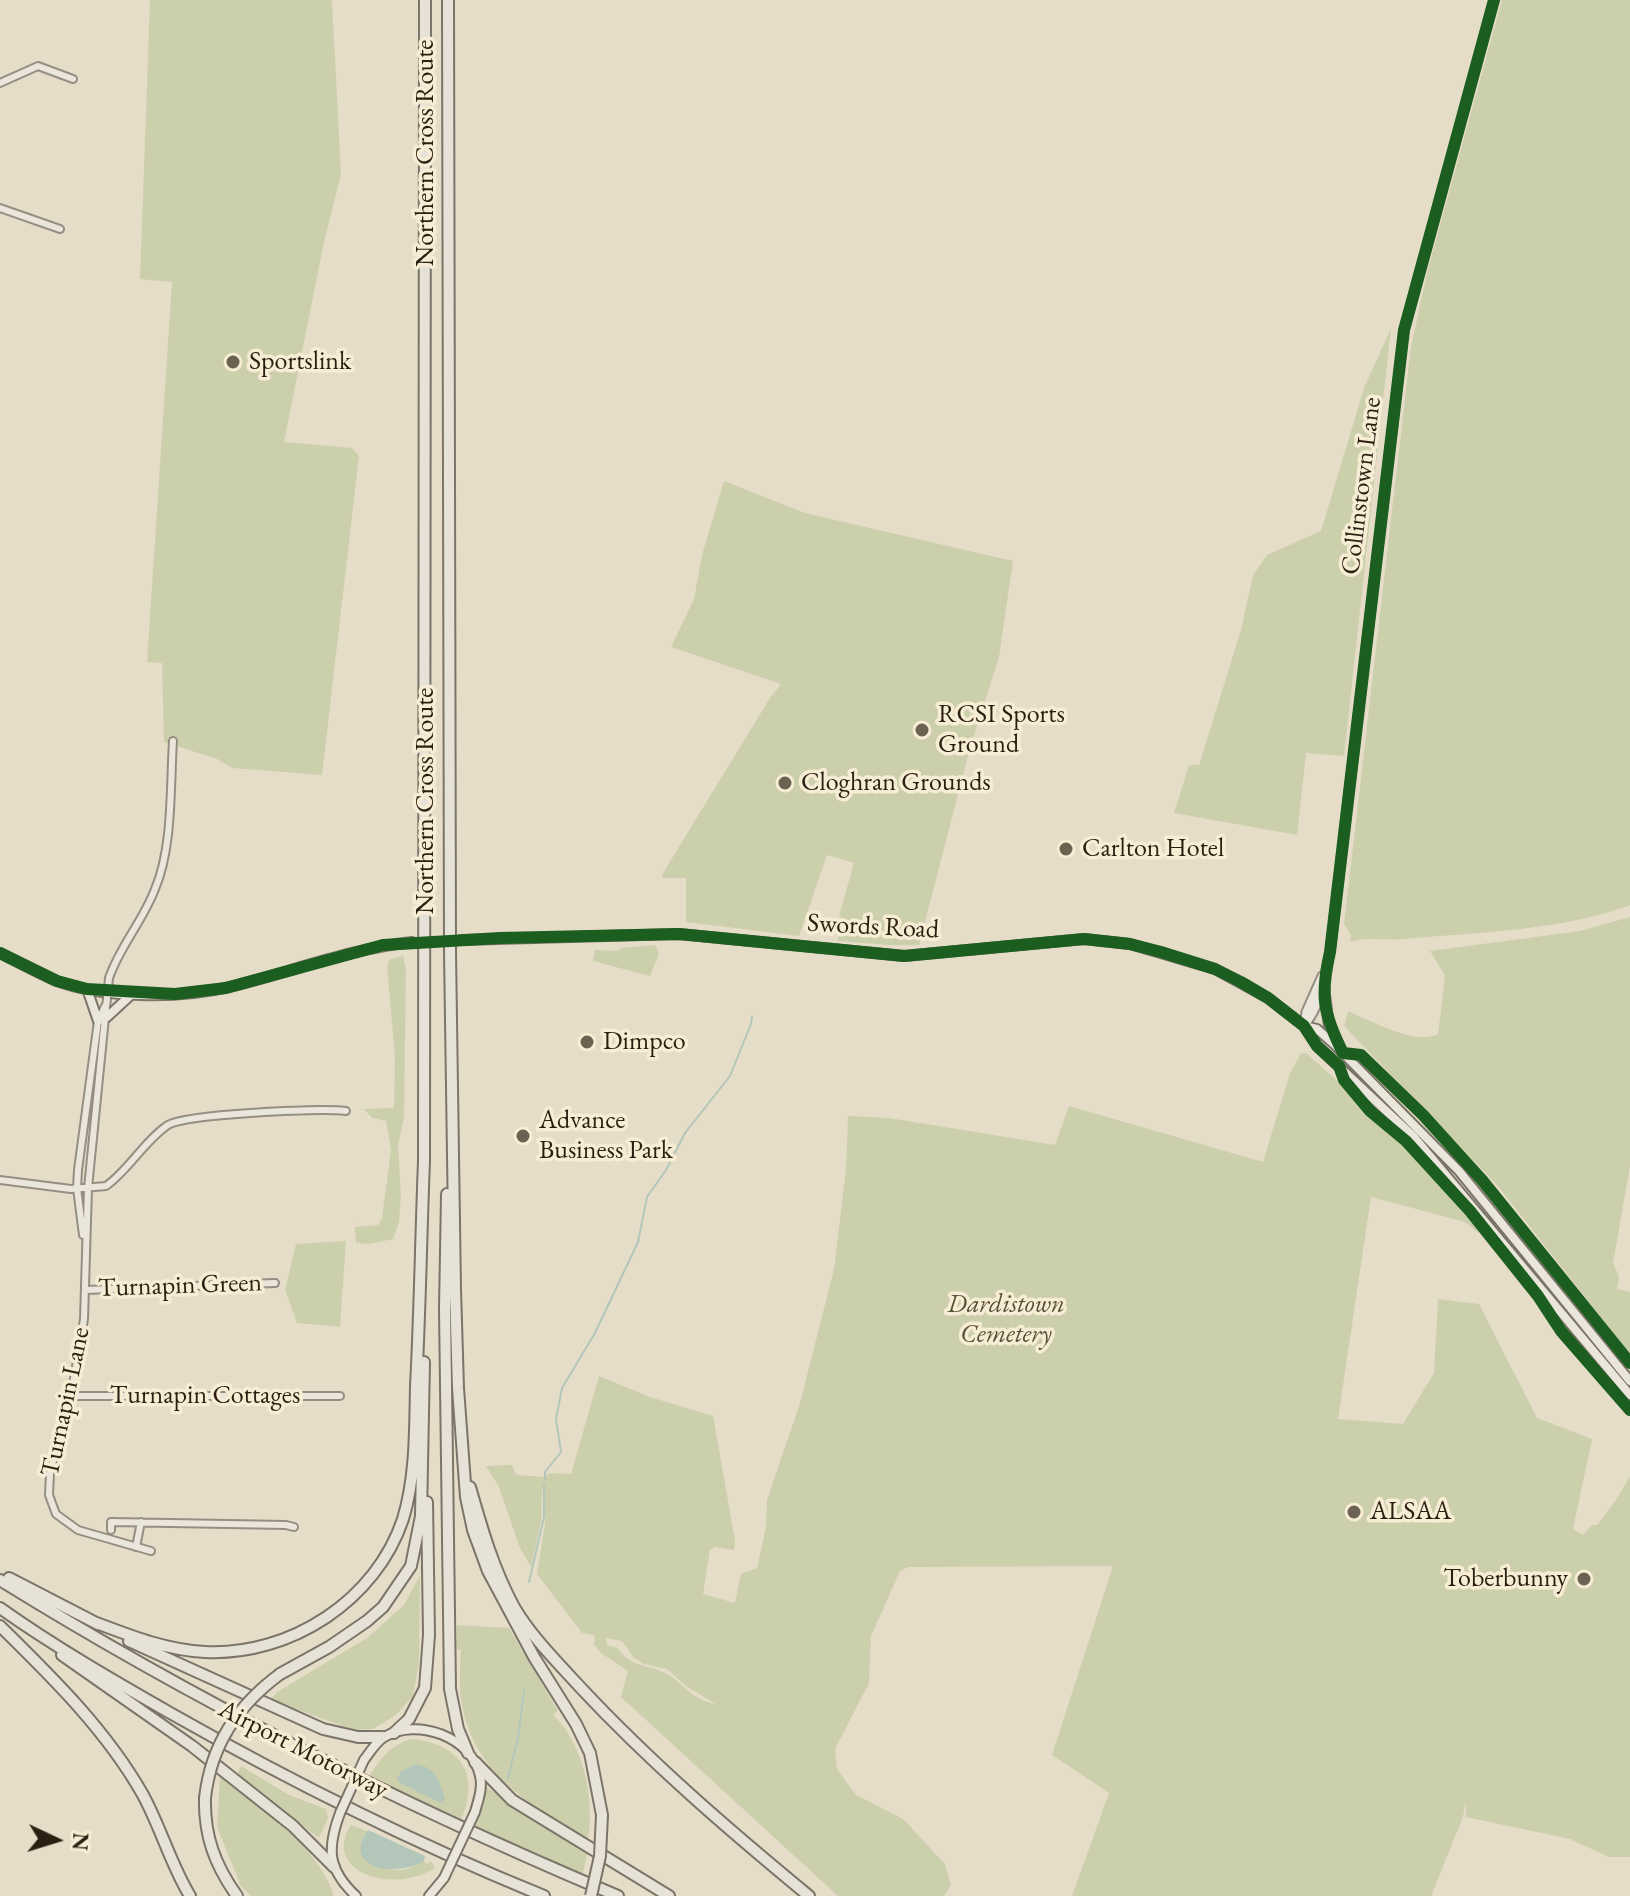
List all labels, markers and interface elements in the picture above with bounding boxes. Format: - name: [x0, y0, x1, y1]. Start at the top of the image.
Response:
- street label: Northern Cross Route: [410, 40, 442, 266]
- place label: Sportslink: [249, 346, 351, 378]
- marker: Sportslink: [224, 353, 242, 371]
- street label: Collinstown Lane: [1336, 395, 1388, 577]
- street label: Northern Cross Route: [410, 688, 442, 914]
- place label: RCSI Sports Ground: [938, 699, 1065, 760]
- marker: RCSI Sports Ground: [913, 721, 931, 739]
- place label: Cloghran Grounds: [801, 767, 991, 799]
- marker: Cloghran Grounds: [776, 774, 794, 792]
- place label: Carlton Hotel: [1082, 833, 1224, 865]
- marker: Carlton Hotel: [1057, 840, 1075, 858]
- street label: Swords Road: [806, 908, 940, 946]
- place label: Dimpco: [603, 1026, 686, 1058]
- marker: Dimpco: [578, 1033, 596, 1051]
- place label: Advance Business Park: [539, 1105, 673, 1166]
- marker: Advance Business Park: [514, 1127, 532, 1145]
- street label: Turnapin Green: [97, 1268, 263, 1304]
- park label: Dardistown Cemetery: [947, 1289, 1065, 1350]
- street label: Turnapin Lane: [35, 1324, 97, 1480]
- street label: Turnapin Cottages: [110, 1380, 300, 1412]
- place label: ALSAA: [1370, 1496, 1451, 1528]
- marker: ALSAA: [1345, 1503, 1363, 1521]
- place label: Toberbunny: [1443, 1563, 1568, 1595]
- marker: Toberbunny: [1575, 1570, 1593, 1588]
- street label: Airport Motorway: [213, 1694, 393, 1806]
- north arrow: [16, 1800, 96, 1880]
- text: N: [65, 1832, 96, 1852]

